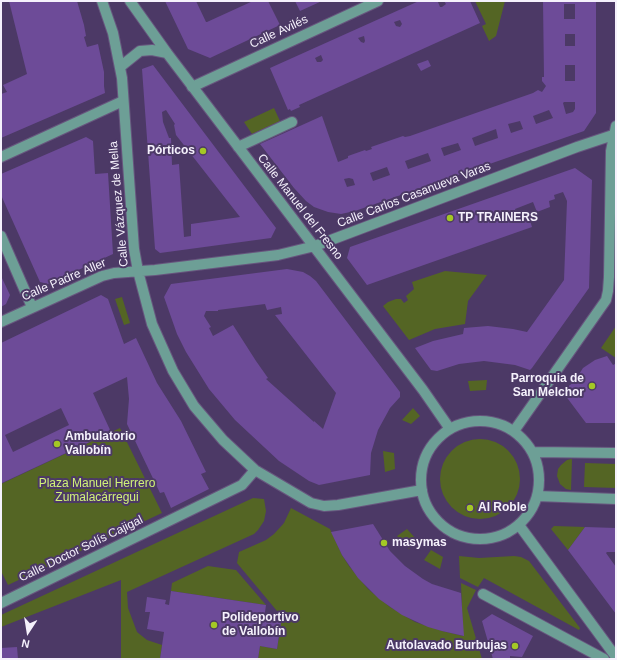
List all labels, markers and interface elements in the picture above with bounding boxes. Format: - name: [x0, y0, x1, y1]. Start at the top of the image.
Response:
- street label: Calle Avilés: [248, 12, 310, 52]
- street label: Calle Vázquez de Mella: [106, 141, 132, 267]
- place label: Pórticos: [147, 144, 195, 158]
- marker: Pórticos: [198, 146, 208, 156]
- street label: Calle Manuel del Fresno: [254, 151, 346, 263]
- street label: Calle Carlos Casanueva Varas: [335, 159, 493, 231]
- place label: TP TRAINERS: [458, 211, 538, 225]
- marker: TP TRAINERS: [445, 213, 455, 223]
- street label: Calle Padre Aller: [20, 256, 108, 304]
- place label: Parroquia de San Melchor: [511, 372, 584, 400]
- marker: Parroquia de San Melchor: [587, 381, 597, 391]
- place label: Ambulatorio Vallobín: [65, 430, 136, 458]
- marker: Ambulatorio Vallobín: [52, 439, 62, 449]
- park label: Plaza Manuel Herrero Zumalacárregui: [39, 477, 155, 505]
- place label: Al Roble: [478, 501, 527, 515]
- marker: Al Roble: [465, 503, 475, 513]
- street label: Calle Doctor Solís Cajigal: [17, 513, 145, 585]
- place label: masymas: [392, 536, 447, 550]
- marker: masymas: [379, 538, 389, 548]
- place label: Polideportivo de Vallobín: [222, 611, 299, 639]
- north arrow: [8, 612, 48, 652]
- marker: Polideportivo de Vallobín: [209, 620, 219, 630]
- text: N: [20, 637, 31, 650]
- place label: Autolavado Burbujas: [386, 639, 507, 653]
- marker: Autolavado Burbujas: [510, 641, 520, 651]

